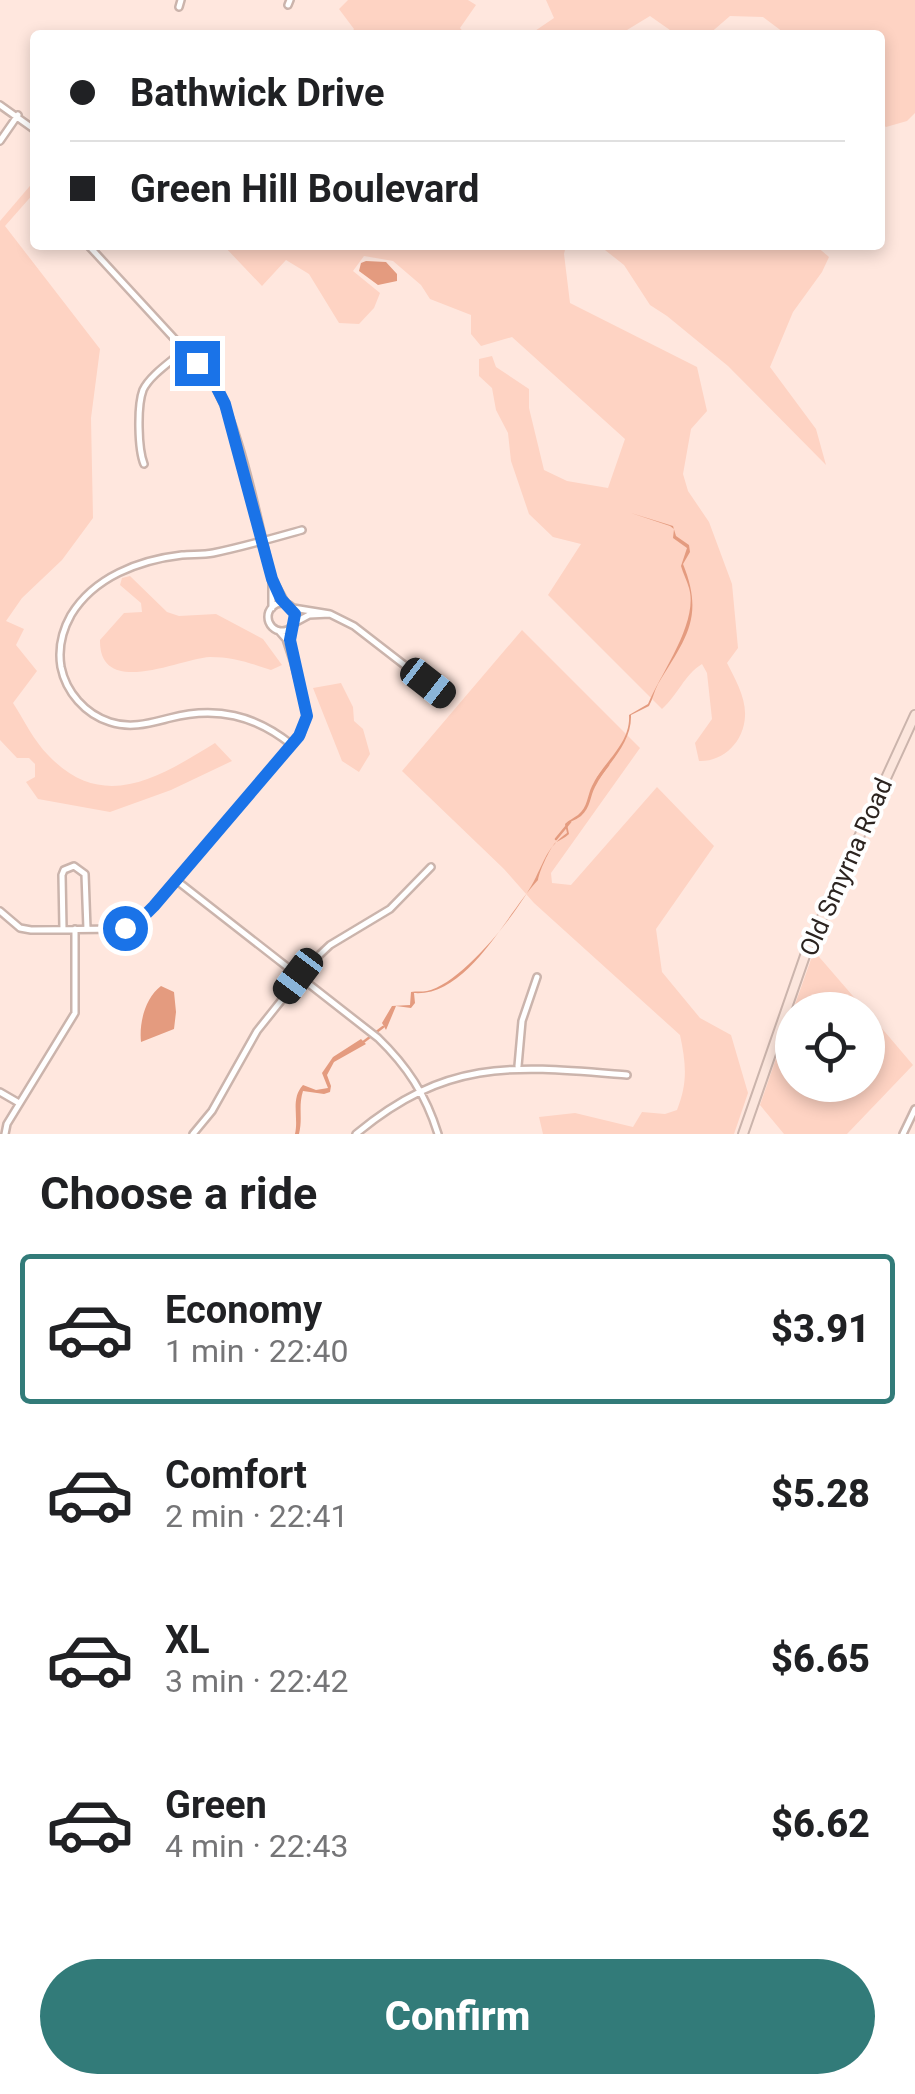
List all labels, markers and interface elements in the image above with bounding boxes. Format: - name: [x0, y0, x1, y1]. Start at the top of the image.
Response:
- text: Bathwick Drive: [130, 71, 384, 115]
- text: Green Hill Boulevard: [130, 167, 479, 211]
- route end: [175, 341, 220, 386]
- car: [395, 653, 461, 713]
- street label: Old Smyrna Road: [794, 774, 898, 960]
- route start: [103, 906, 148, 951]
- car: [268, 943, 328, 1009]
- map controls: [775, 992, 885, 1102]
- button: locate: [775, 992, 885, 1102]
- text: Choose a ride: [40, 1167, 317, 1220]
- icon: car: [45, 1284, 135, 1374]
- text: Economy: [165, 1288, 322, 1332]
- text: $3.91: [771, 1307, 870, 1351]
- text: 1 min · 22:40: [165, 1332, 348, 1370]
- icon: car: [45, 1449, 135, 1539]
- text: Comfort: [165, 1453, 307, 1497]
- text: $5.28: [771, 1472, 870, 1516]
- text: 2 min · 22:41: [165, 1497, 348, 1535]
- icon: car: [45, 1614, 135, 1704]
- text: XL: [165, 1618, 210, 1662]
- text: $6.65: [771, 1637, 870, 1681]
- text: 3 min · 22:42: [165, 1662, 348, 1700]
- icon: car: [45, 1779, 135, 1869]
- text: Green: [165, 1783, 267, 1827]
- text: $6.62: [771, 1802, 870, 1846]
- text: 4 min · 22:43: [165, 1827, 348, 1865]
- button: Confirm: [40, 1959, 875, 2074]

